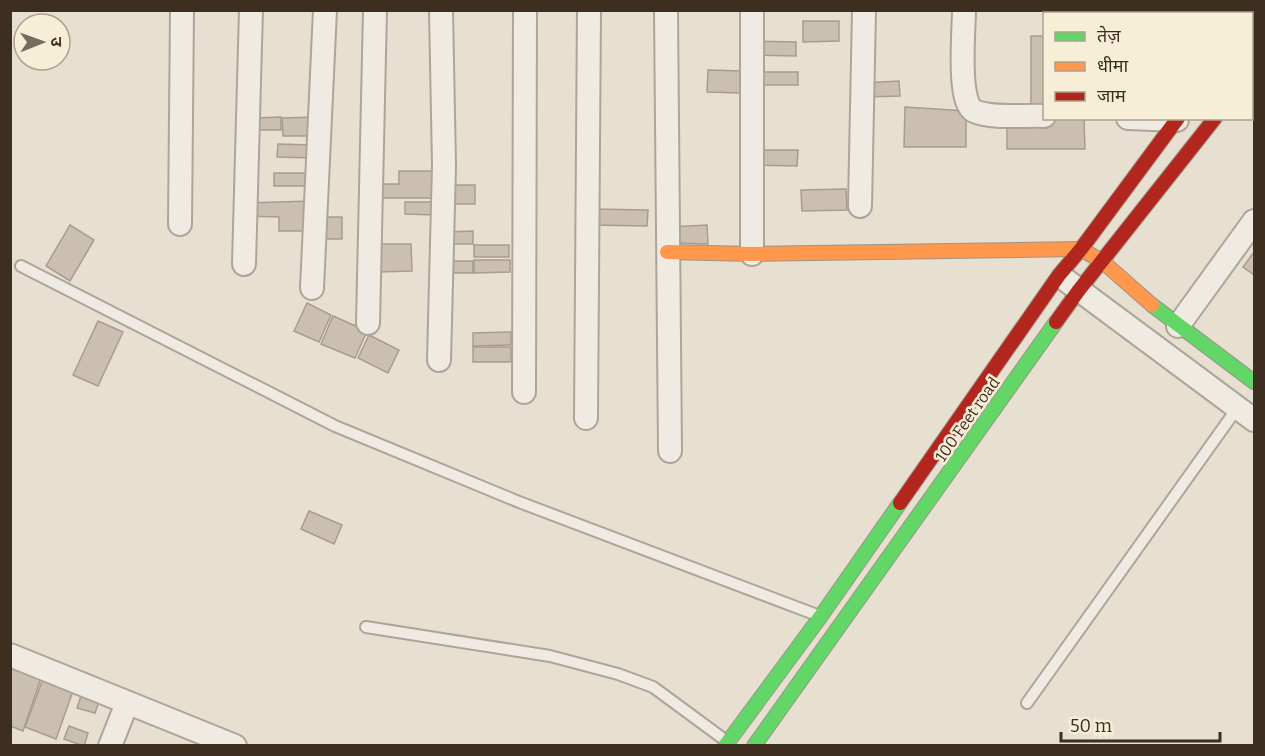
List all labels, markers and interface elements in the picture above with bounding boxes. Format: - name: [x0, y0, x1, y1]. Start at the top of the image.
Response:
- north arrow: [12, 12, 72, 72]
- legend: [1043, 12, 1253, 120]
- text: तेज़: [1097, 25, 1121, 47]
- text: उ: [47, 37, 66, 47]
- text: धीमा: [1097, 55, 1128, 77]
- text: जाम: [1097, 85, 1127, 107]
- street label: 100 Feet road: [931, 373, 1004, 465]
- scale bar: [1061, 705, 1220, 743]
- text: 50 m: [1070, 715, 1112, 737]

